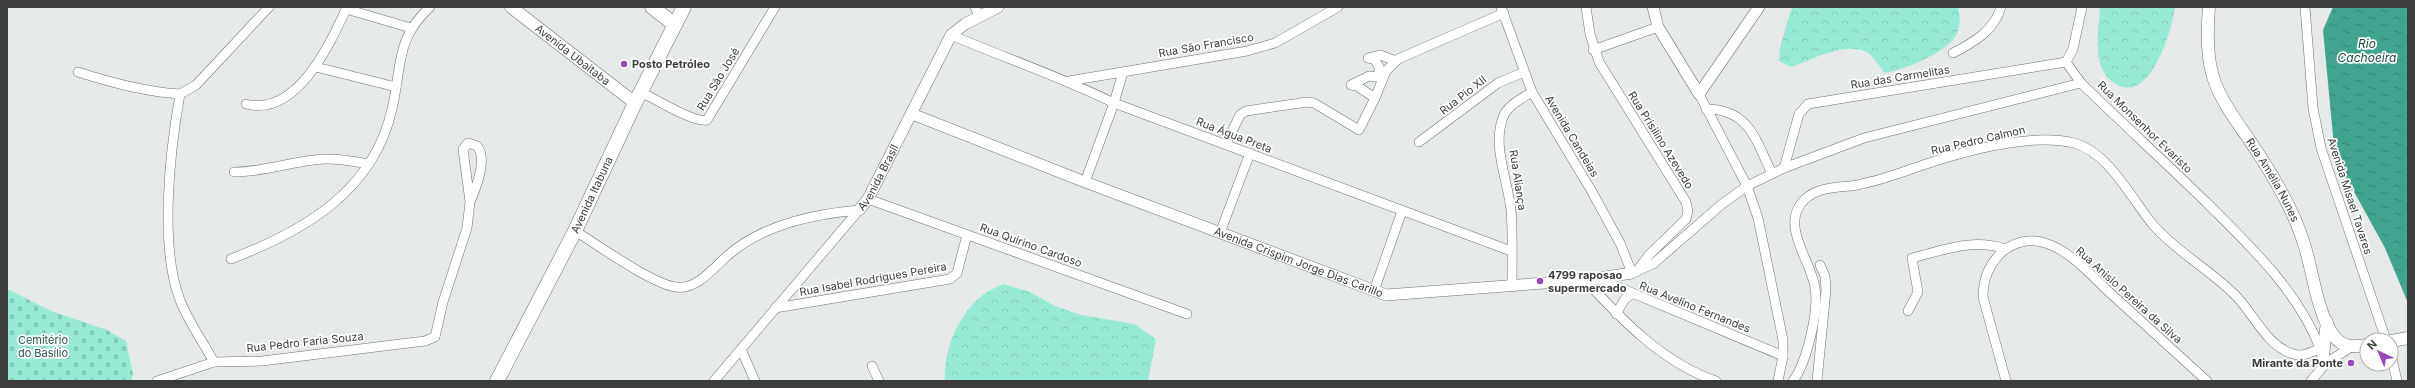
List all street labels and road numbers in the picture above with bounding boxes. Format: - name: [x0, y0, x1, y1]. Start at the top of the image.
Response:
- street label: Avenida Ubaitaba: [532, 21, 613, 88]
- street label: Rua São Francisco: [1157, 30, 1255, 60]
- street label: Rua São José: [694, 45, 742, 113]
- street label: Rua das Carmelitas: [1849, 62, 1951, 92]
- street label: Rua Pio XII: [1437, 72, 1489, 118]
- street label: Rua Monsenhor Evaristo: [2095, 78, 2196, 176]
- street label: Rua Prisilino Azevedo: [1625, 89, 1697, 192]
- street label: Avenida Candeias: [1542, 93, 1602, 180]
- street label: Rua Água Preta: [1194, 114, 1274, 156]
- street label: Rua Pedro Calmon: [1930, 122, 2026, 158]
- street label: Rua Amélia Nunes: [2243, 135, 2302, 224]
- street label: Avenida Misael Tavares: [2324, 136, 2376, 256]
- street label: Avenida Brasil: [854, 142, 902, 213]
- street label: Rua Aliança: [1506, 149, 1530, 211]
- street label: Avenida Itabuna: [568, 154, 616, 236]
- street label: Rua Quirino Cardoso: [978, 220, 1084, 270]
- street label: Avenida Crispim Jorge Dias Carillo: [1212, 224, 1385, 300]
- street label: Rua Anisio Pereira da Silva: [2073, 244, 2185, 346]
- street label: Rua Isabel Rodrigues Pereira: [798, 259, 948, 299]
- street label: Rua Avelino Fernandes: [1637, 278, 1753, 336]
- street label: Rua Pedro Faria Souza: [246, 329, 364, 355]

